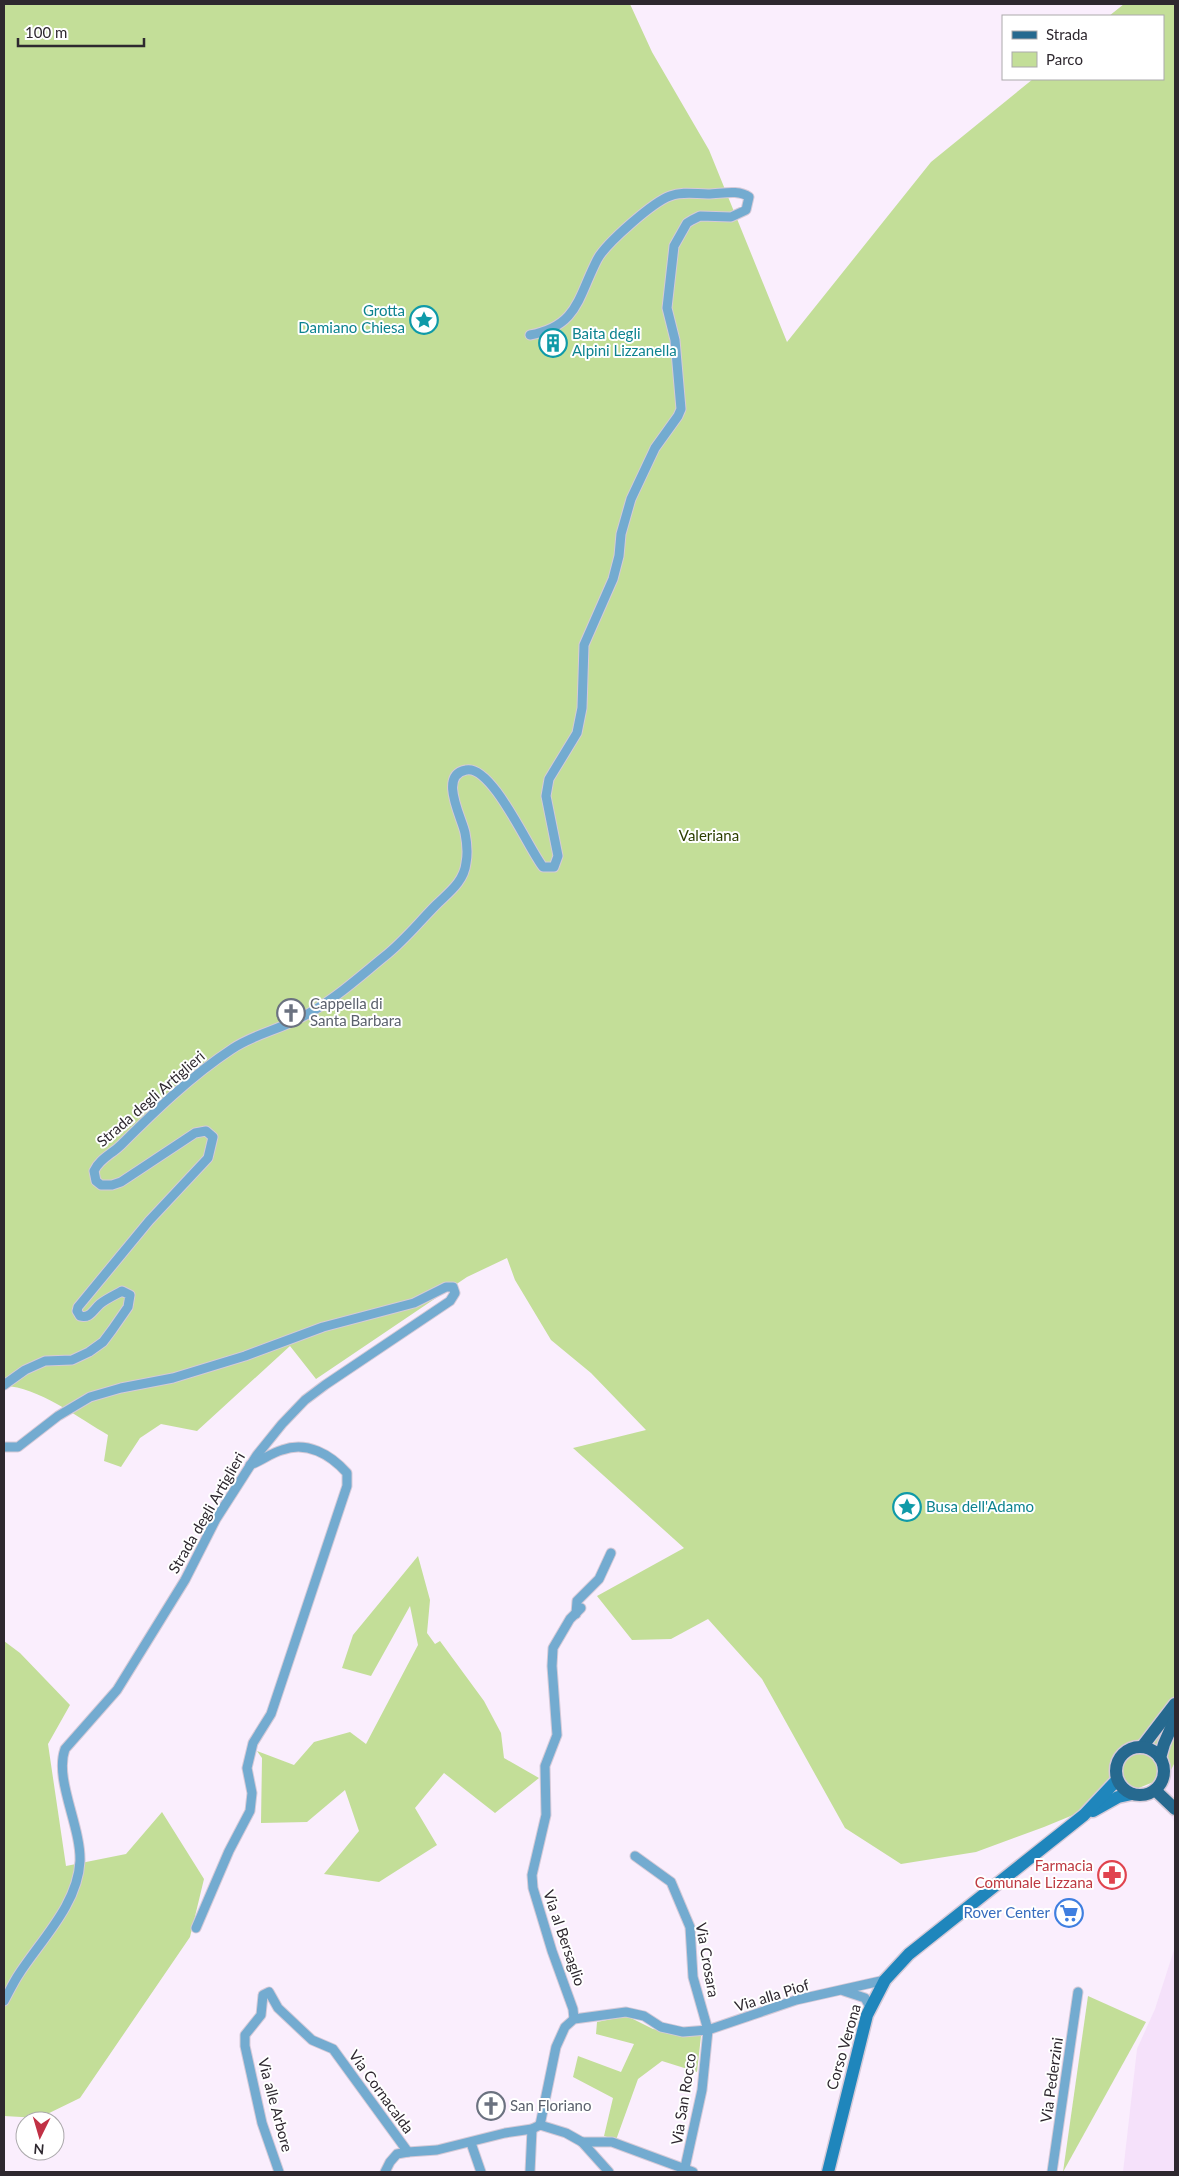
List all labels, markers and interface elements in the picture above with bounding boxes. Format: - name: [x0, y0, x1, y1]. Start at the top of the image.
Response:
- scale bar: [18, 15, 144, 47]
- legend: [1002, 15, 1164, 80]
- text: 100 m: [25, 23, 67, 41]
- text: Strada: [1046, 25, 1088, 43]
- text: Parco: [1046, 50, 1083, 68]
- place label: Grotta Damiano Chiesa: [298, 301, 405, 336]
- place icon: Grotta Damiano Chiesa: [409, 305, 439, 335]
- place label: Baita degli Alpini Lizzanella: [572, 324, 677, 359]
- building icon: Baita degli Alpini Lizzanella: [538, 328, 568, 358]
- park label: Valeriana: [679, 826, 739, 844]
- place label: Cappella di Santa Barbara: [310, 994, 402, 1029]
- church icon: Cappella di Santa Barbara: [276, 998, 306, 1028]
- street label: Strada degli Artiglieri: [93, 1047, 208, 1150]
- street label: Strada degli Artiglieri: [164, 1449, 248, 1576]
- place icon: Busa dell'Adamo: [892, 1492, 922, 1522]
- place label: Busa dell'Adamo: [926, 1497, 1034, 1515]
- place label: Farmacia Comunale Lizzana: [975, 1856, 1093, 1891]
- pharmacy icon: Farmacia Comunale Lizzana: [1097, 1860, 1127, 1890]
- street label: Via al Bersaglio: [540, 1887, 590, 1988]
- supermarket icon: Rover Center: [1054, 1898, 1084, 1928]
- place label: Rover Center: [964, 1903, 1051, 1921]
- street label: Via Crosara: [693, 1921, 723, 1999]
- street label: Via alla Piof: [732, 1975, 812, 2015]
- street label: Corso Verona: [822, 2002, 864, 2092]
- street label: Via Pederzini: [1036, 2036, 1066, 2124]
- street label: Via Cornacalda: [346, 2046, 418, 2137]
- street label: Via San Rocco: [667, 2052, 699, 2146]
- street label: Via alle Arbore: [255, 2056, 297, 2154]
- church icon: San Floriano: [476, 2091, 506, 2121]
- place label: San Floriano: [510, 2096, 591, 2114]
- north arrow: [15, 2111, 65, 2161]
- text: N: [33, 2141, 45, 2158]

